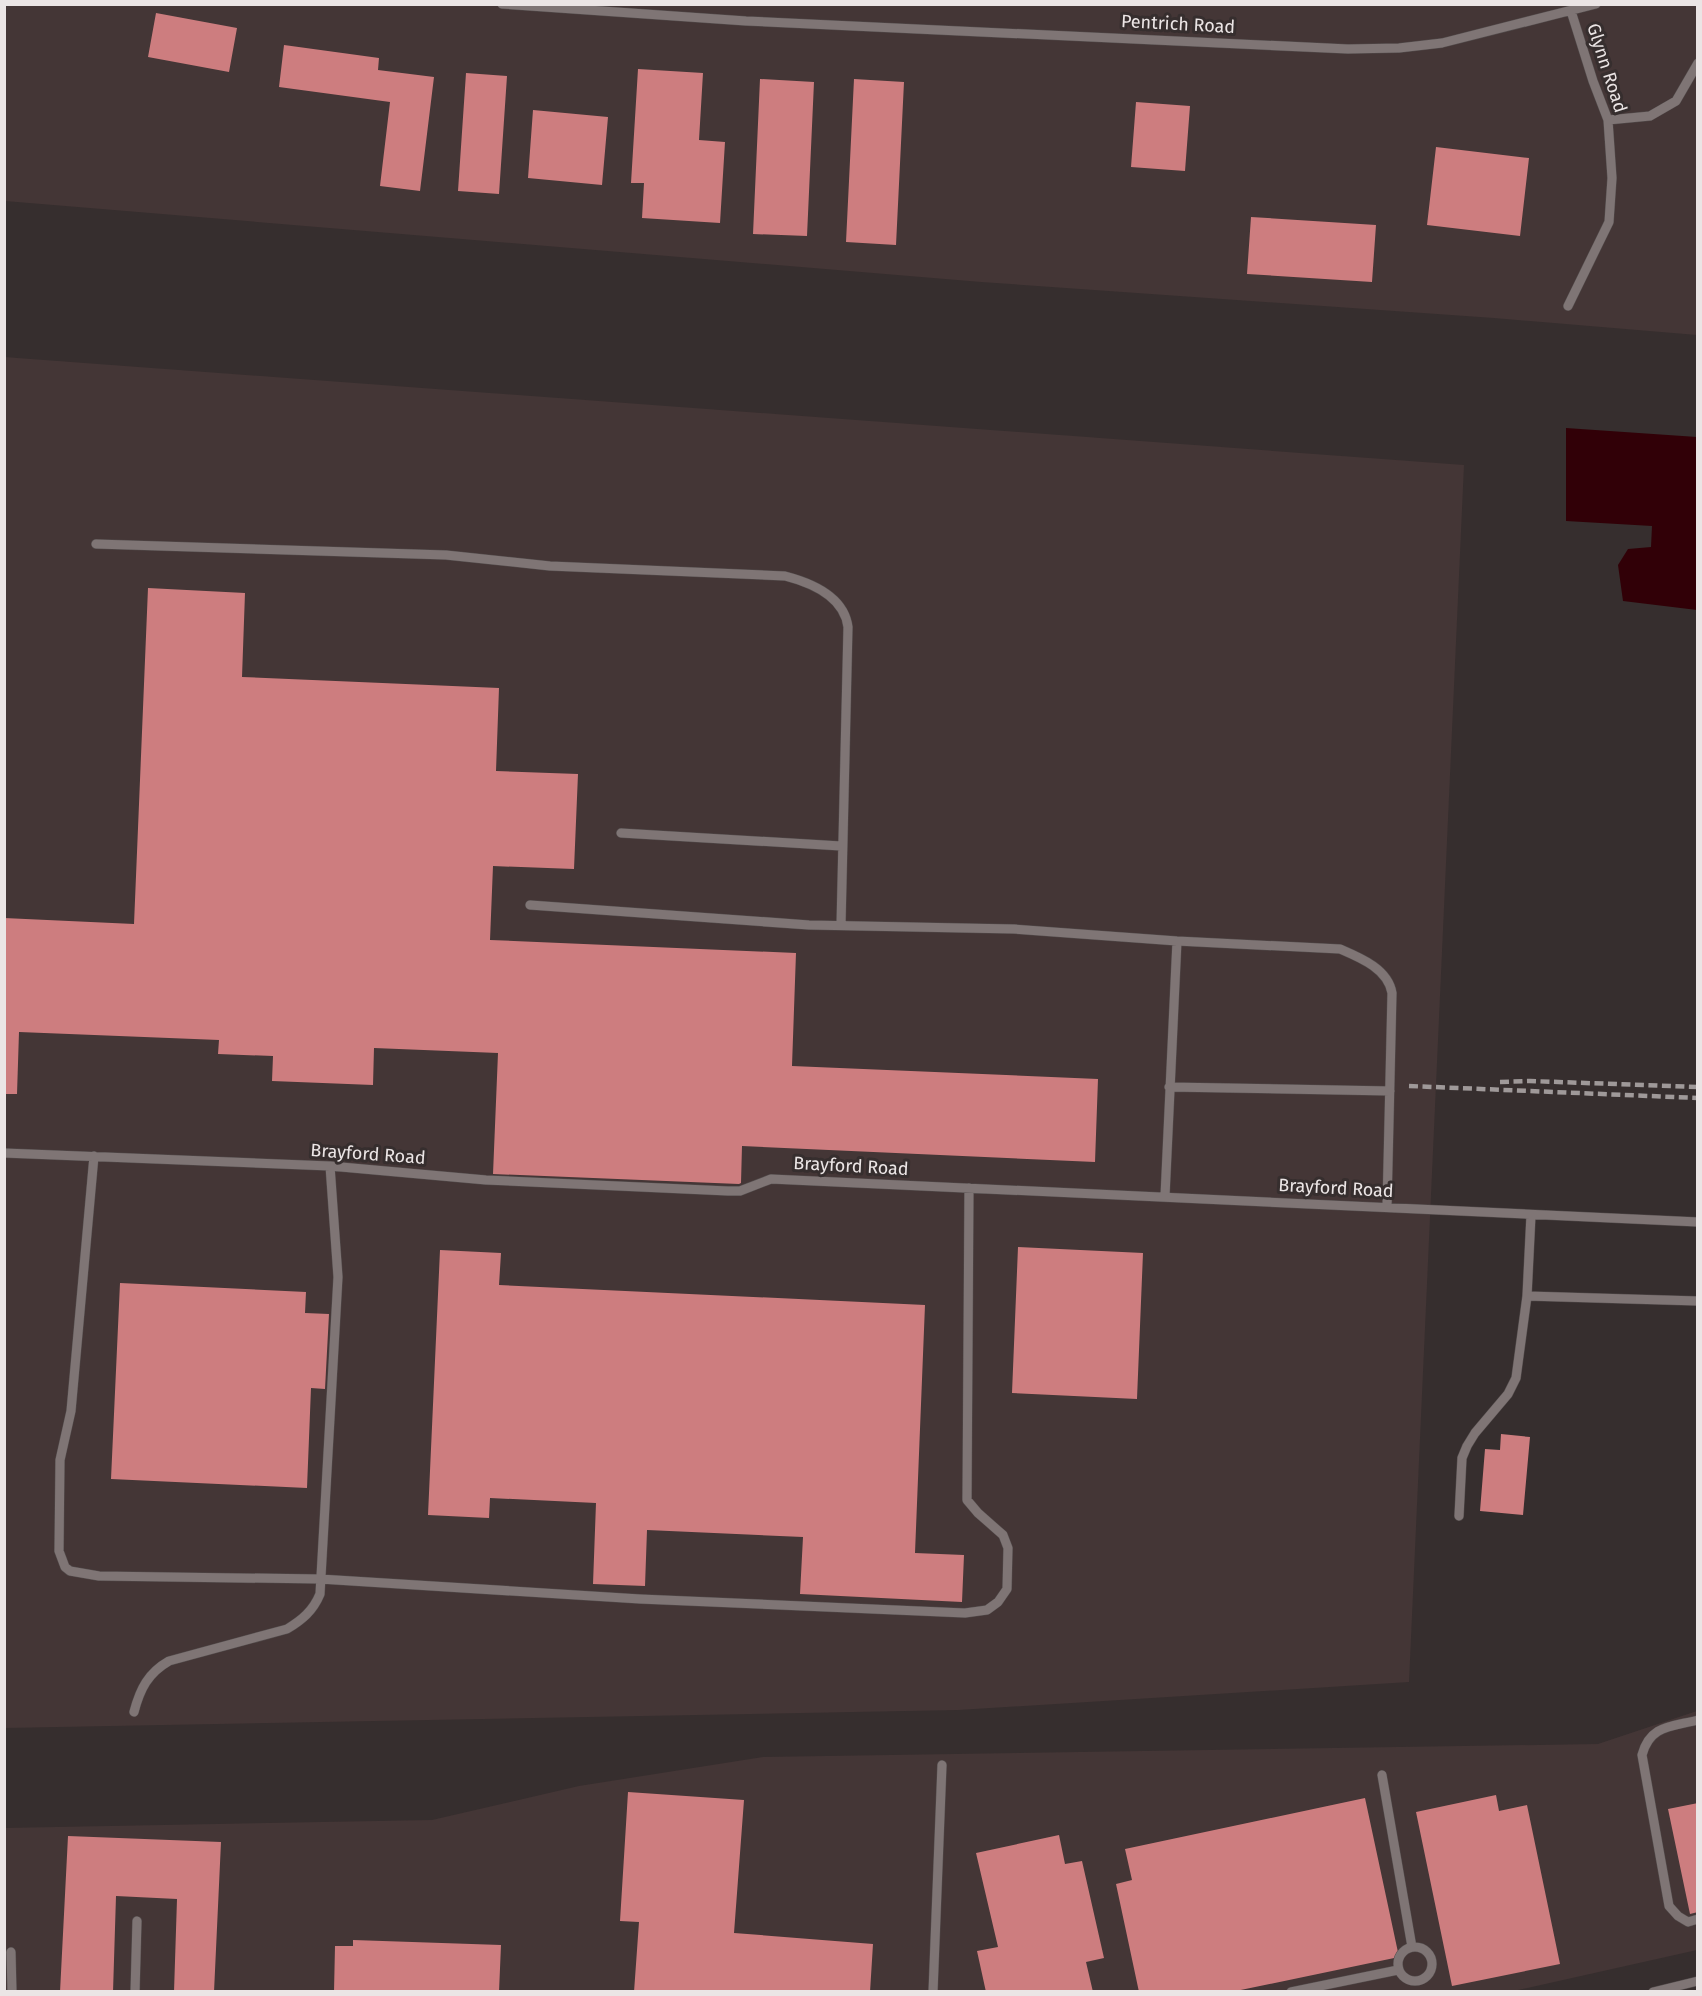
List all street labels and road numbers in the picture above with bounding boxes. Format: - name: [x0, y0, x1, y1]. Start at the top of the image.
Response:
- street label: Pentrich Road: [1120, 10, 1236, 38]
- street label: Glynn Road: [1582, 21, 1632, 115]
- street label: Brayford Road: [310, 1139, 426, 1169]
- street label: Brayford Road: [793, 1152, 909, 1180]
- street label: Brayford Road: [1278, 1174, 1394, 1202]

